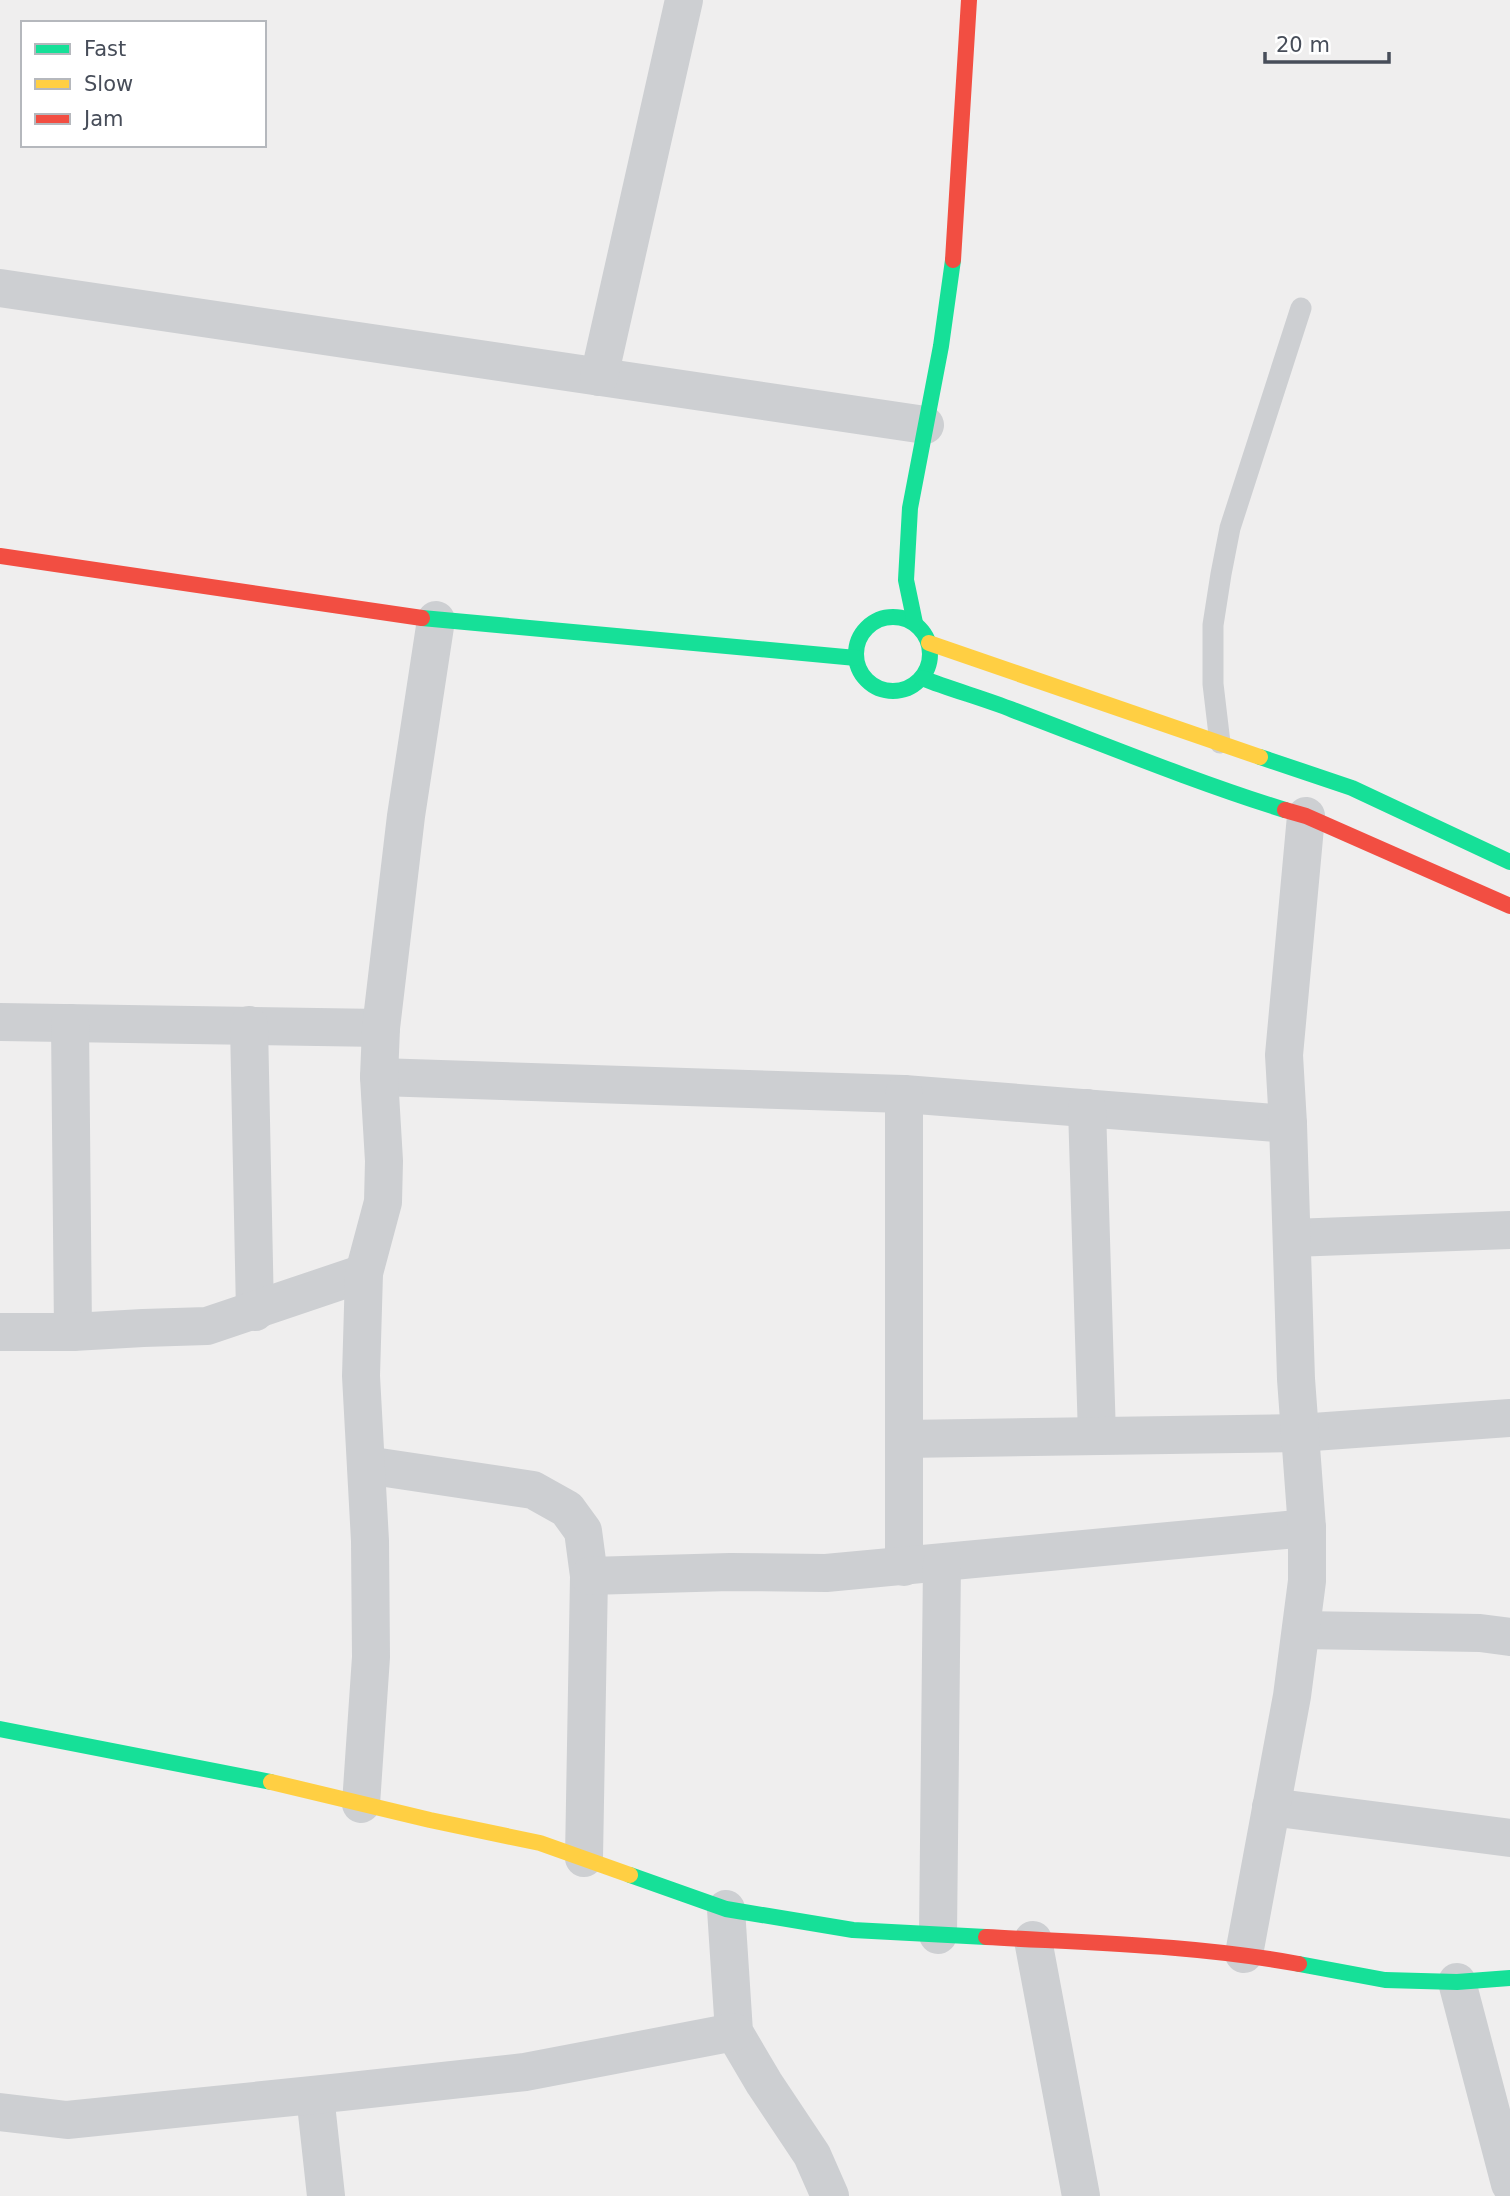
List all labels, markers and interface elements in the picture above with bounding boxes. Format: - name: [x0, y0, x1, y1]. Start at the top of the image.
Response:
- legend: [21, 21, 266, 147]
- scale bar: [1265, 21, 1389, 65]
- text: 20 m: [1276, 33, 1330, 57]
- text: Fast: [84, 37, 126, 61]
- text: Slow: [84, 72, 133, 96]
- text: Jam: [82, 107, 124, 131]

